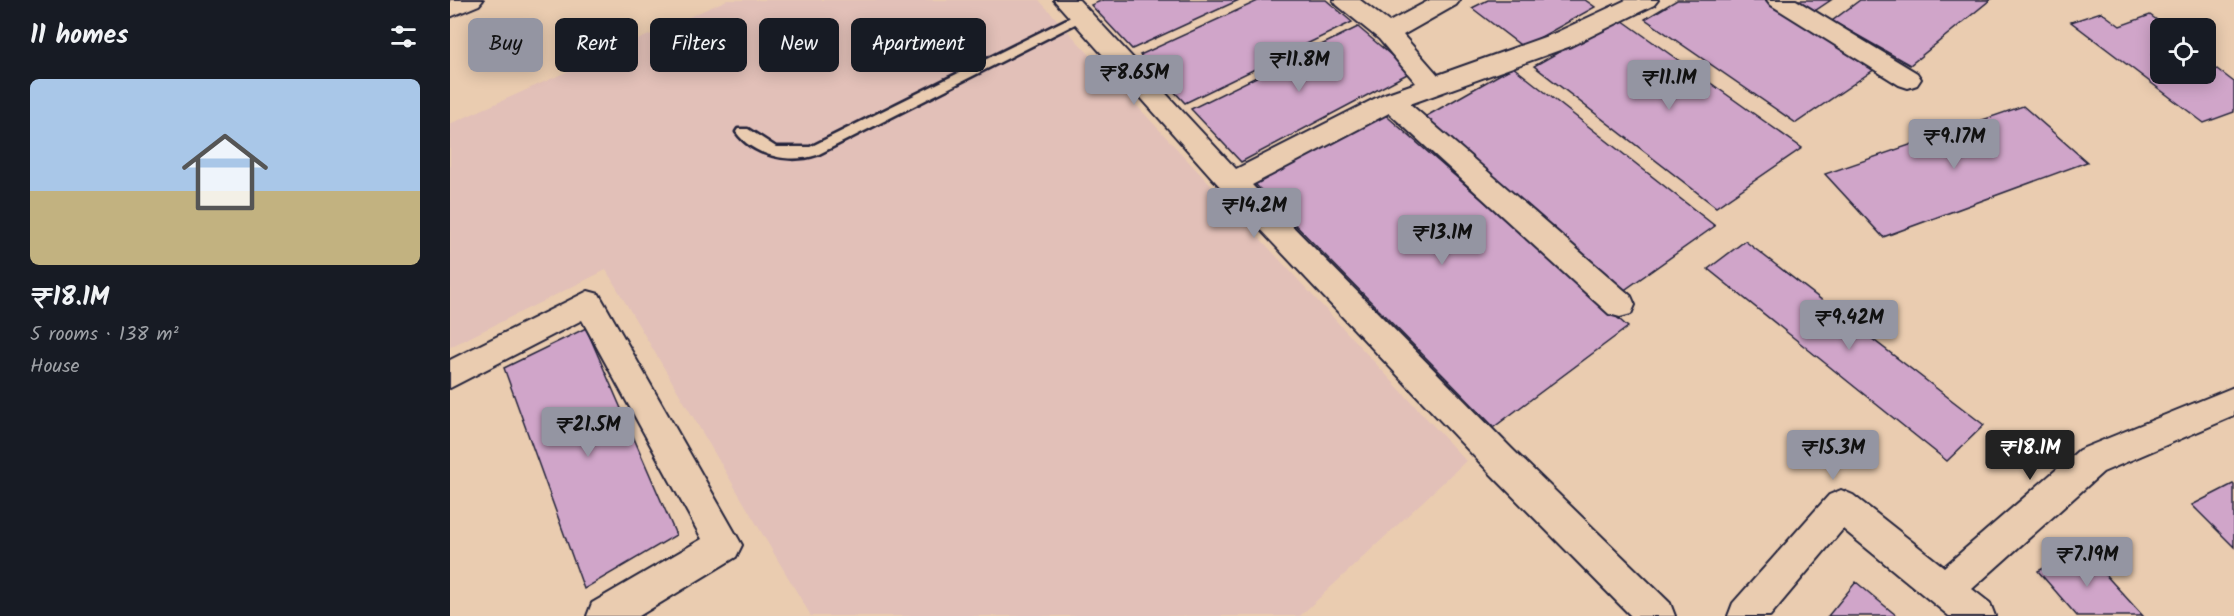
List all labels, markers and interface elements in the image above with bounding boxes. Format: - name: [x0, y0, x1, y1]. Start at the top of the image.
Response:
- text: 11 homes: [30, 15, 128, 57]
- chip: Buy: [468, 18, 543, 72]
- chip: Rent: [555, 18, 638, 72]
- chip: Filters: [650, 18, 747, 72]
- chip: New: [759, 18, 839, 72]
- chip: Apartment: [851, 18, 986, 72]
- map controls: [2150, 18, 2216, 84]
- button: locate: [2150, 18, 2216, 84]
- icon: filters: [387, 20, 420, 53]
- pin: ₹11.8M: [1250, 42, 1348, 93]
- text: ₹11.8M: [1268, 45, 1330, 77]
- pin: ₹8.65M: [1085, 55, 1183, 106]
- text: ₹8.65M: [1099, 58, 1169, 90]
- pin: ₹11.1M: [1620, 60, 1718, 111]
- text: ₹11.1M: [1641, 63, 1697, 95]
- icon: home: [171, 118, 279, 226]
- pin: ₹9.17M: [1905, 119, 2003, 170]
- text: ₹9.17M: [1923, 122, 1985, 154]
- pin: ₹14.2M: [1205, 188, 1303, 239]
- text: ₹14.2M: [1221, 191, 1287, 223]
- pin: ₹13.1M: [1393, 215, 1491, 266]
- text: ₹13.1M: [1412, 218, 1472, 250]
- text: ₹18.1M: [30, 277, 109, 319]
- pin: ₹9.42M: [1800, 300, 1898, 351]
- text: ₹9.42M: [1814, 303, 1884, 335]
- text: 5 rooms · 138 m²: [30, 319, 179, 351]
- text: House: [30, 351, 80, 383]
- pin: ₹21.5M: [539, 407, 637, 458]
- text: ₹21.5M: [555, 410, 621, 442]
- pin: ₹15.3M: [1784, 430, 1882, 481]
- pin: ₹18.1M: [1981, 430, 2079, 481]
- text: ₹15.3M: [1801, 433, 1865, 465]
- text: ₹18.1M: [1999, 433, 2061, 465]
- pin: ₹7.19M: [2038, 537, 2136, 588]
- text: ₹7.19M: [2056, 540, 2118, 572]

